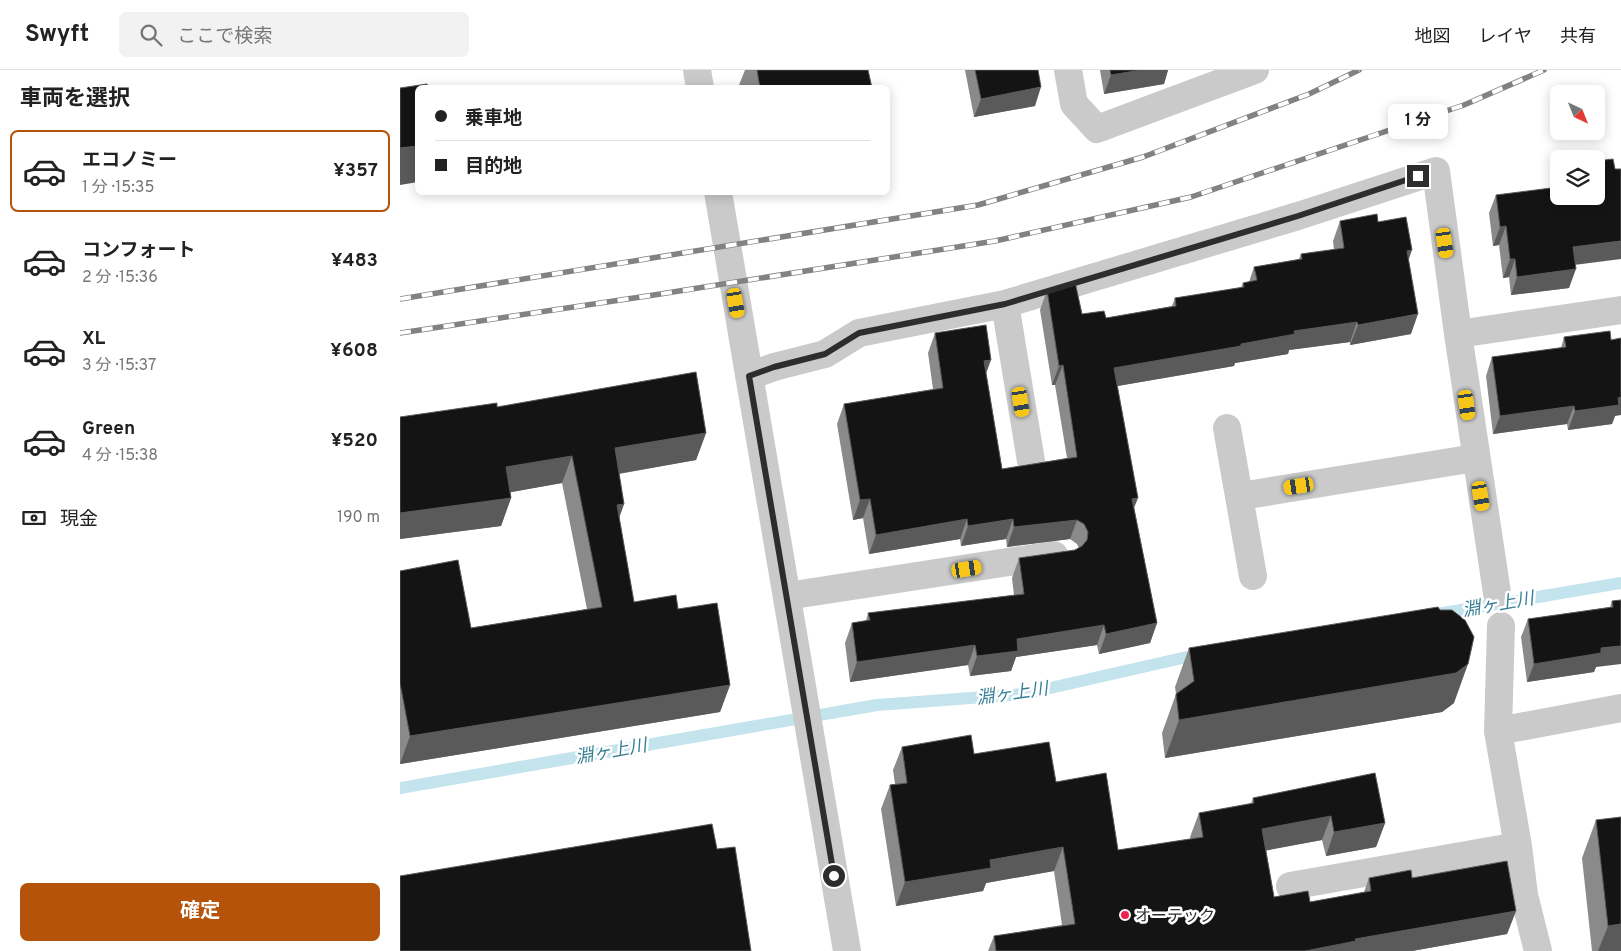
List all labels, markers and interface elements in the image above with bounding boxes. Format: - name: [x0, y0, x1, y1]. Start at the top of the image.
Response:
- search box: [119, 12, 469, 57]
- text: Swyft: [25, 20, 89, 50]
- icon: search: [137, 21, 165, 49]
- text: ここで検索: [177, 25, 272, 49]
- text: 地図: [1415, 26, 1451, 49]
- text: レイヤ: [1479, 26, 1532, 49]
- text: 共有: [1560, 26, 1596, 49]
- north arrow: [1550, 85, 1605, 140]
- map controls: [1550, 85, 1605, 205]
- text: 車両を選択: [20, 86, 130, 113]
- callout: 1 分: [1388, 104, 1448, 138]
- text: 乗車地: [465, 107, 522, 131]
- text: 1 分: [1405, 111, 1431, 131]
- icon: car: [22, 149, 67, 194]
- text: エコノミー: [82, 149, 177, 173]
- button: layers: [1550, 150, 1605, 205]
- text: 目的地: [465, 155, 522, 179]
- text: ¥357: [333, 159, 378, 183]
- route end: [1407, 165, 1429, 187]
- text: 1 分 · 15:35: [82, 178, 154, 198]
- car: [1435, 227, 1454, 259]
- icon: car: [22, 239, 67, 284]
- text: コンフォート: [82, 239, 195, 263]
- text: ¥483: [331, 249, 378, 273]
- text: 2 分 · 15:36: [82, 268, 158, 288]
- car: [726, 287, 745, 319]
- text: XL: [82, 327, 105, 351]
- icon: car: [22, 329, 67, 374]
- text: ¥608: [330, 339, 378, 363]
- text: 3 分 · 15:37: [82, 356, 156, 376]
- car: [1011, 386, 1030, 418]
- car: [1457, 389, 1476, 421]
- text: Green: [82, 417, 135, 441]
- icon: car: [22, 419, 67, 464]
- text: ¥520: [331, 429, 378, 453]
- text: 4 分 · 15:38: [82, 446, 158, 466]
- car: [1283, 476, 1314, 496]
- car: [1471, 480, 1490, 512]
- icon: cash: [20, 504, 48, 532]
- text: 現金: [60, 508, 98, 532]
- text: 190 m: [337, 508, 380, 528]
- car: [951, 559, 982, 579]
- water label: 淵ヶ上川: [1461, 588, 1538, 623]
- water label: 淵ヶ上川: [975, 678, 1051, 711]
- water label: 淵ヶ上川: [574, 735, 651, 770]
- route start: [823, 865, 845, 887]
- button: 確定: [20, 883, 380, 941]
- place label: オーテック: [1135, 907, 1215, 927]
- marker: オーテック: [1119, 909, 1131, 921]

